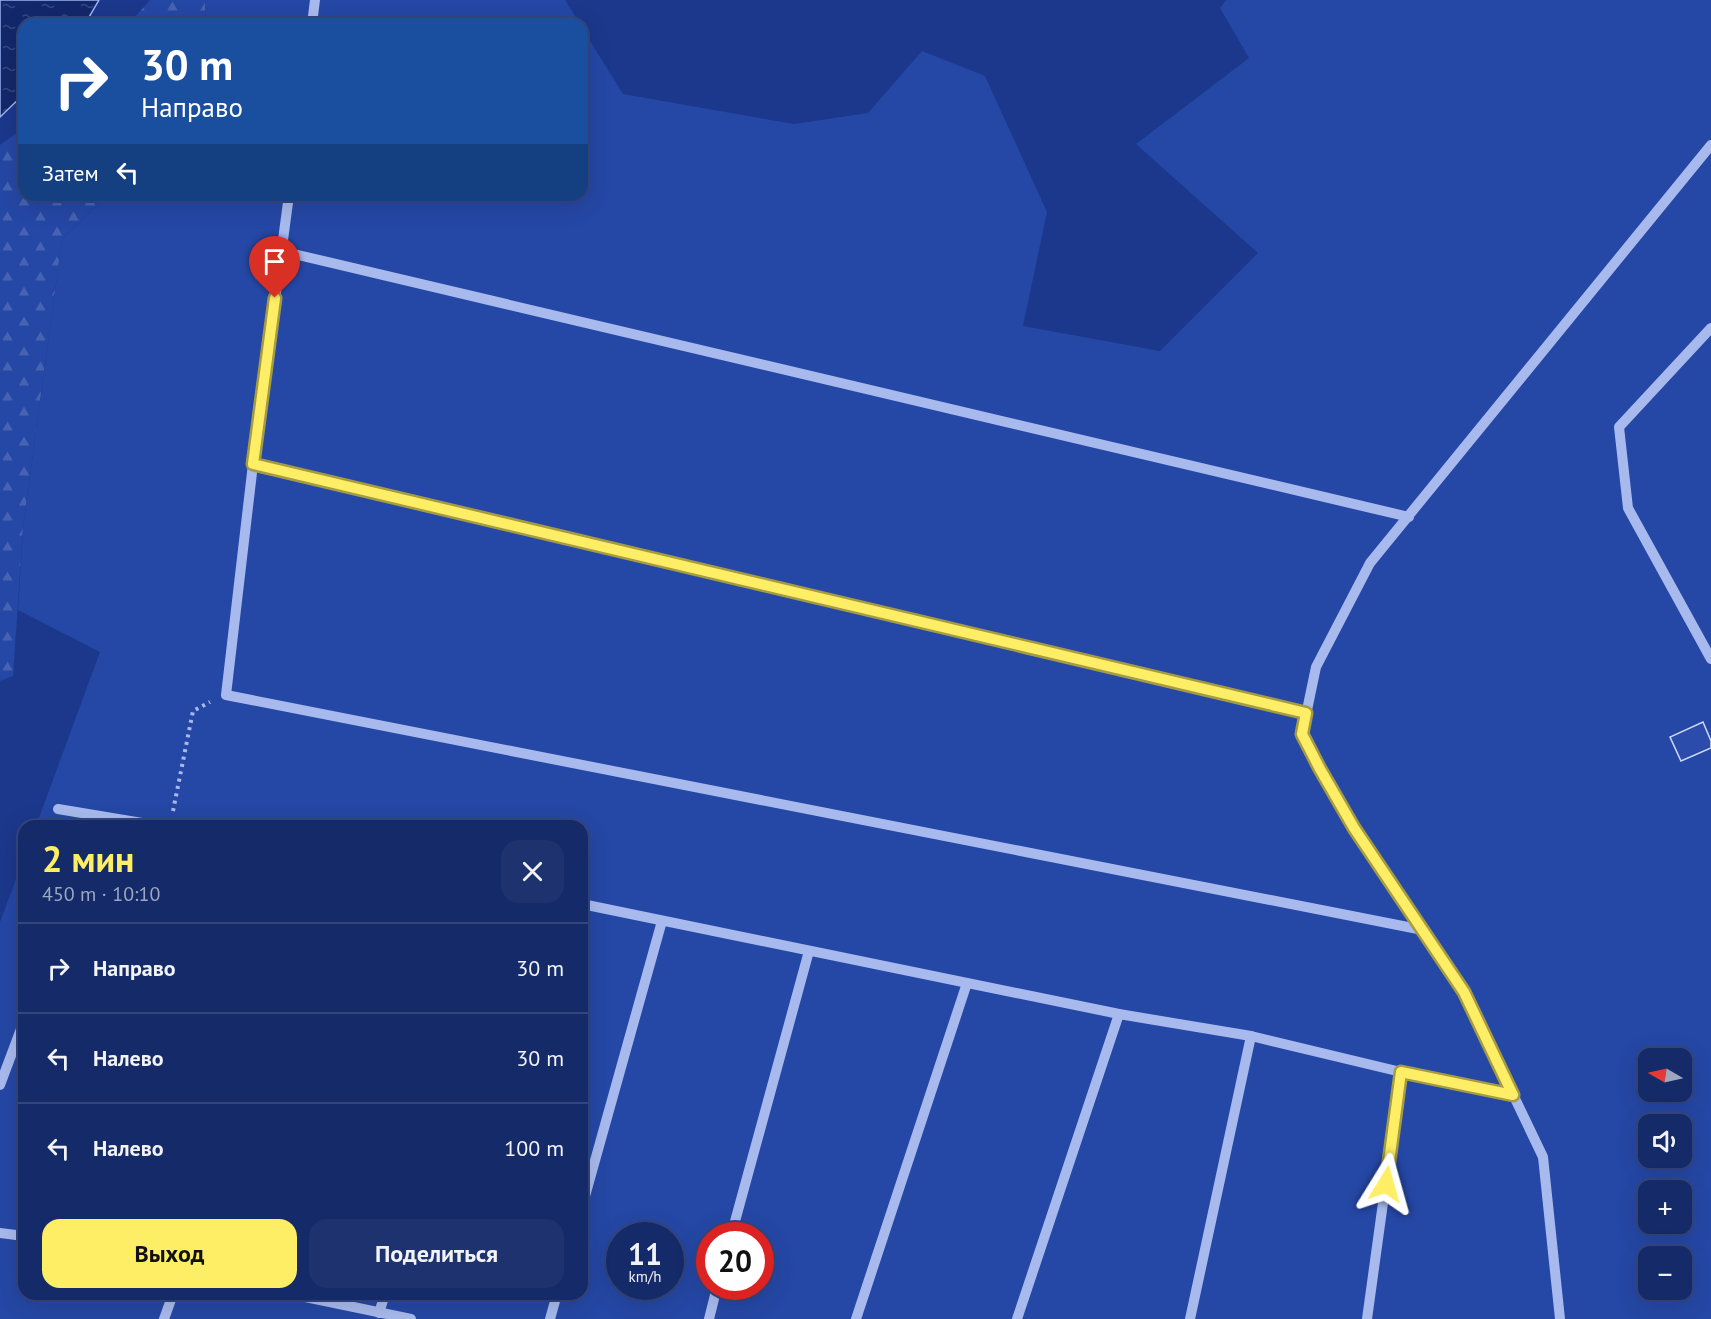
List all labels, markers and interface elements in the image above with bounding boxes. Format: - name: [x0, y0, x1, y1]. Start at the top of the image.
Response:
- text: 30 m: [141, 37, 233, 92]
- icon: right: [42, 42, 120, 120]
- text: Направо: [141, 90, 243, 124]
- icon: left: [111, 156, 144, 189]
- text: Затем: [42, 159, 99, 187]
- pin: [249, 236, 300, 298]
- icon: arrive: [258, 245, 291, 278]
- text: 2 мин: [42, 835, 134, 882]
- button: close: [501, 840, 564, 903]
- text: 450 m · 10:10: [42, 881, 160, 907]
- icon: right: [42, 952, 75, 985]
- text: Направо: [93, 954, 176, 982]
- text: 30 m: [516, 954, 564, 982]
- icon: left: [42, 1042, 75, 1075]
- text: Налево: [93, 1044, 164, 1072]
- text: 30 m: [516, 1044, 564, 1072]
- north arrow: [1638, 1048, 1692, 1102]
- map controls: [1638, 1048, 1692, 1300]
- button: sound: [1638, 1114, 1692, 1168]
- icon: left: [42, 1132, 75, 1165]
- text: Налево: [93, 1134, 164, 1162]
- text: 100 m: [504, 1134, 564, 1162]
- position arrow: [1354, 1152, 1418, 1216]
- button: +: [1638, 1180, 1692, 1234]
- button: Выход: [42, 1219, 297, 1288]
- button: Поделиться: [309, 1219, 564, 1288]
- speed limit sign: 20: [696, 1222, 774, 1300]
- text: 11: [628, 1234, 662, 1273]
- button: −: [1638, 1246, 1692, 1300]
- text: km/h: [629, 1267, 661, 1286]

